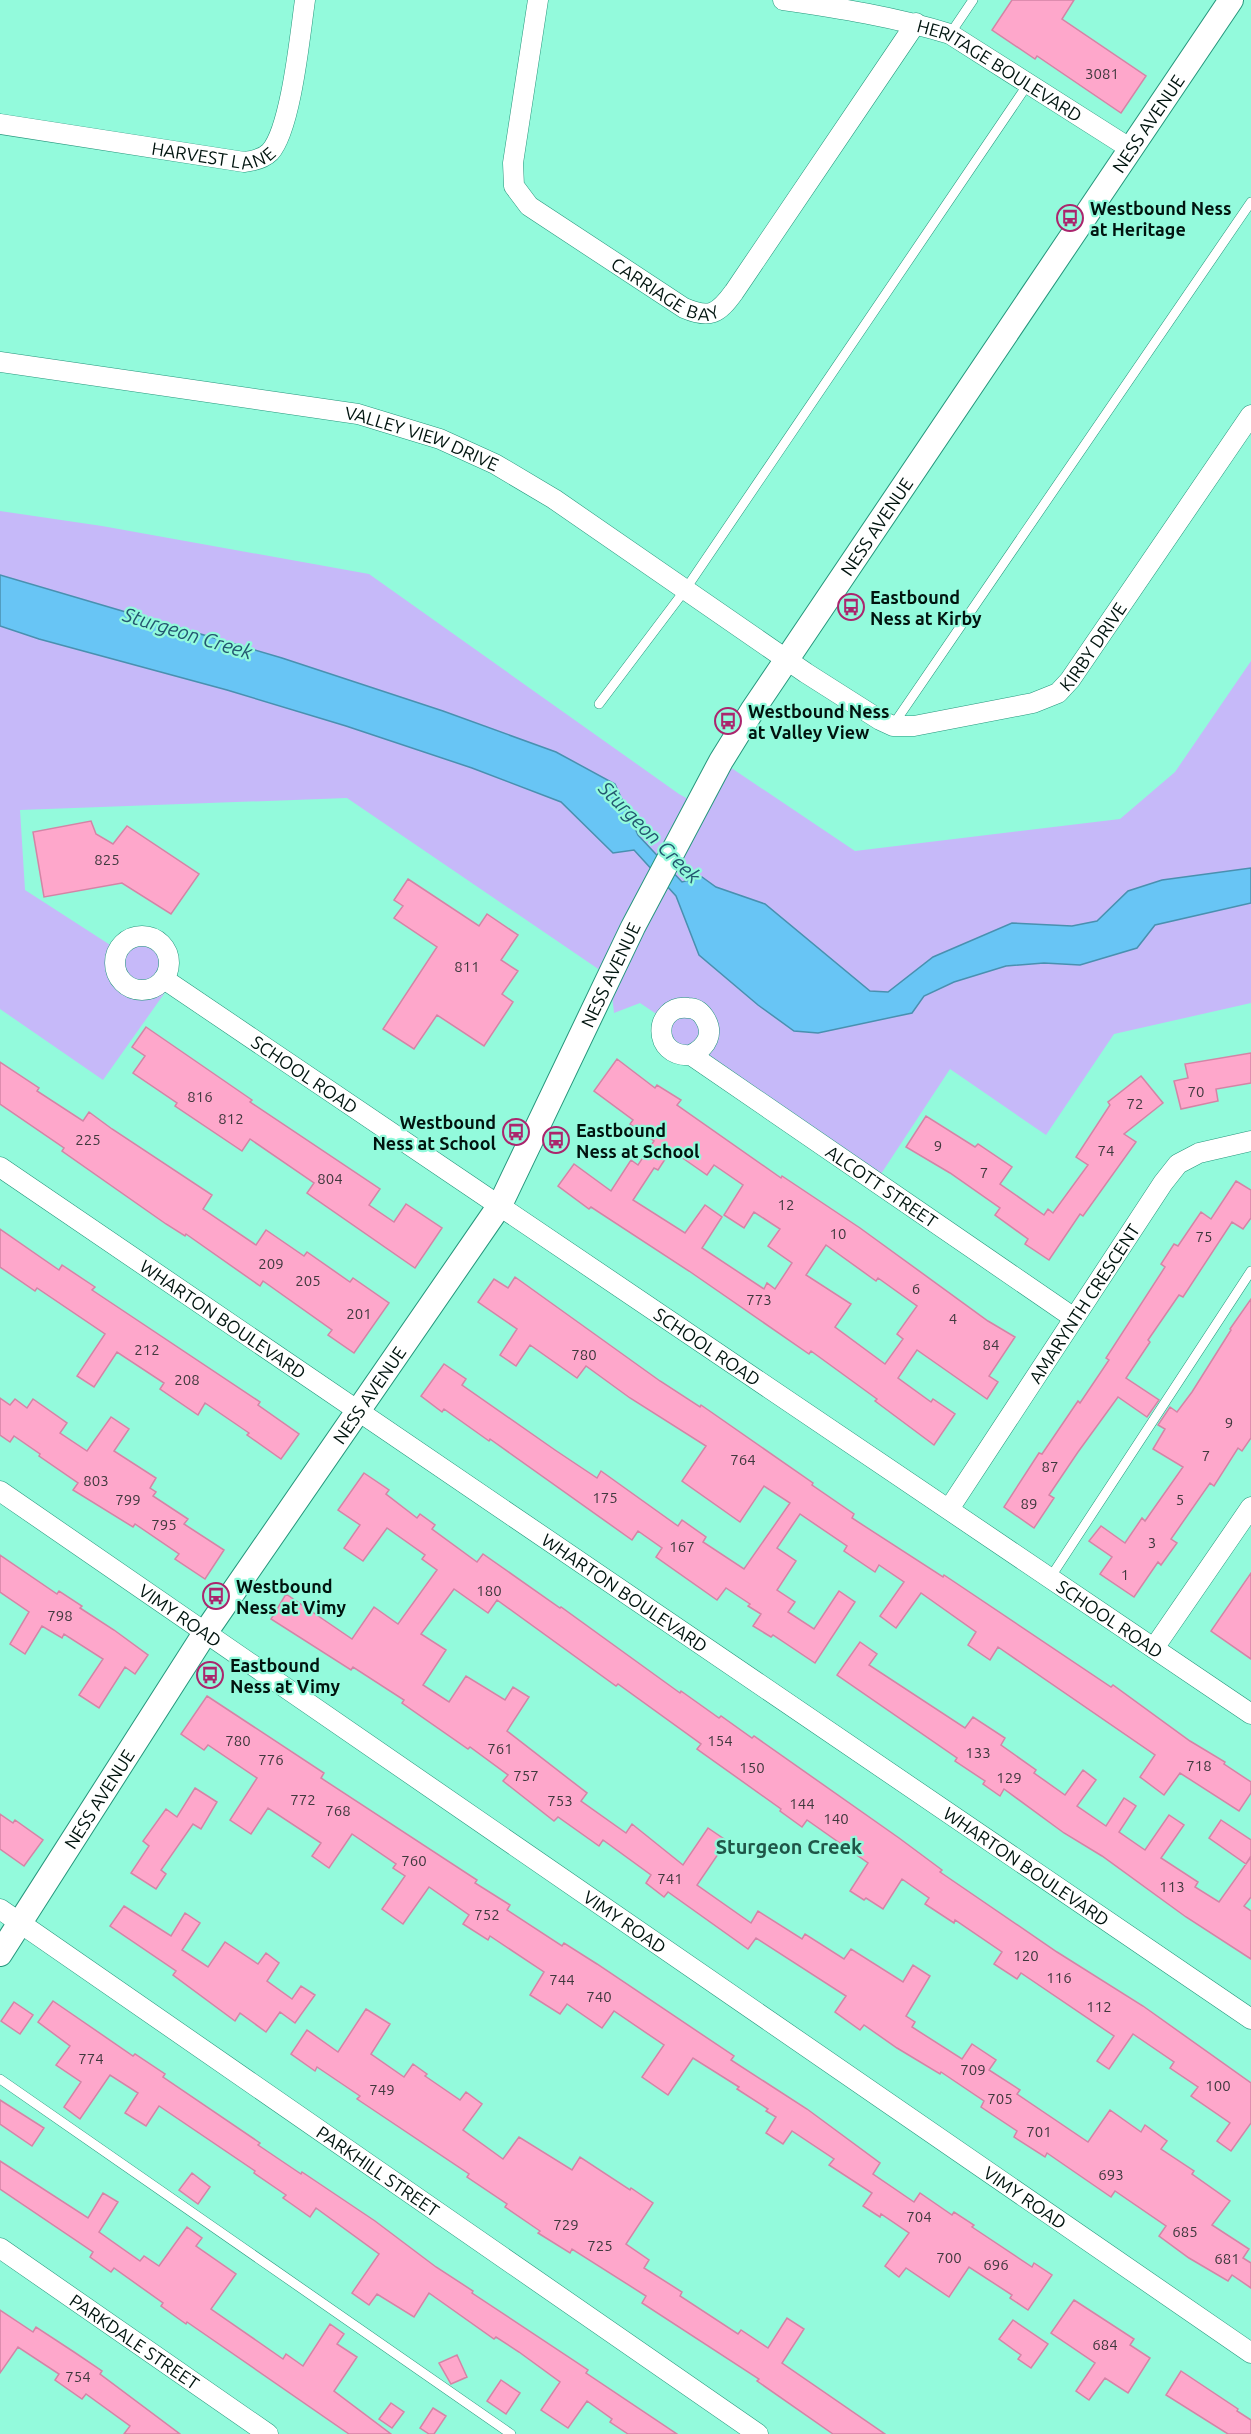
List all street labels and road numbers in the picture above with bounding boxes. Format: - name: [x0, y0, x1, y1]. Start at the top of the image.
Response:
- street label: HERITAGE BOULEVARD: [915, 15, 1086, 125]
- street label: NESS AVENUE: [1108, 71, 1188, 176]
- street label: HARVEST LANE: [150, 138, 279, 172]
- street label: CARRIAGE BAY: [608, 253, 722, 324]
- street label: VALLEY VIEW DRIVE: [344, 402, 502, 474]
- street label: NESS AVENUE: [836, 474, 916, 579]
- street label: KIRBY DRIVE: [1055, 599, 1130, 695]
- street label: NESS AVENUE: [577, 919, 644, 1030]
- street label: SCHOOL ROAD: [248, 1031, 362, 1117]
- street label: ALCOTT STREET: [823, 1141, 941, 1231]
- street label: AMARYNTH CRESCENT: [1025, 1220, 1143, 1387]
- street label: WHARTON BOULEVARD: [137, 1256, 310, 1382]
- street label: SCHOOL ROAD: [651, 1304, 764, 1389]
- street label: NESS AVENUE: [329, 1343, 410, 1447]
- street label: WHARTON BOULEVARD: [538, 1529, 711, 1656]
- street label: SCHOOL ROAD: [1053, 1576, 1167, 1662]
- street label: VIMY ROAD: [135, 1580, 225, 1651]
- street label: NESS AVENUE: [60, 1746, 138, 1852]
- street label: WHARTON BOULEVARD: [940, 1803, 1113, 1930]
- street label: VIMY ROAD: [580, 1886, 670, 1957]
- street label: PARKHILL STREET: [313, 2122, 443, 2220]
- street label: VIMY ROAD: [980, 2162, 1070, 2233]
- street label: PARKDALE STREET: [66, 2290, 203, 2393]

